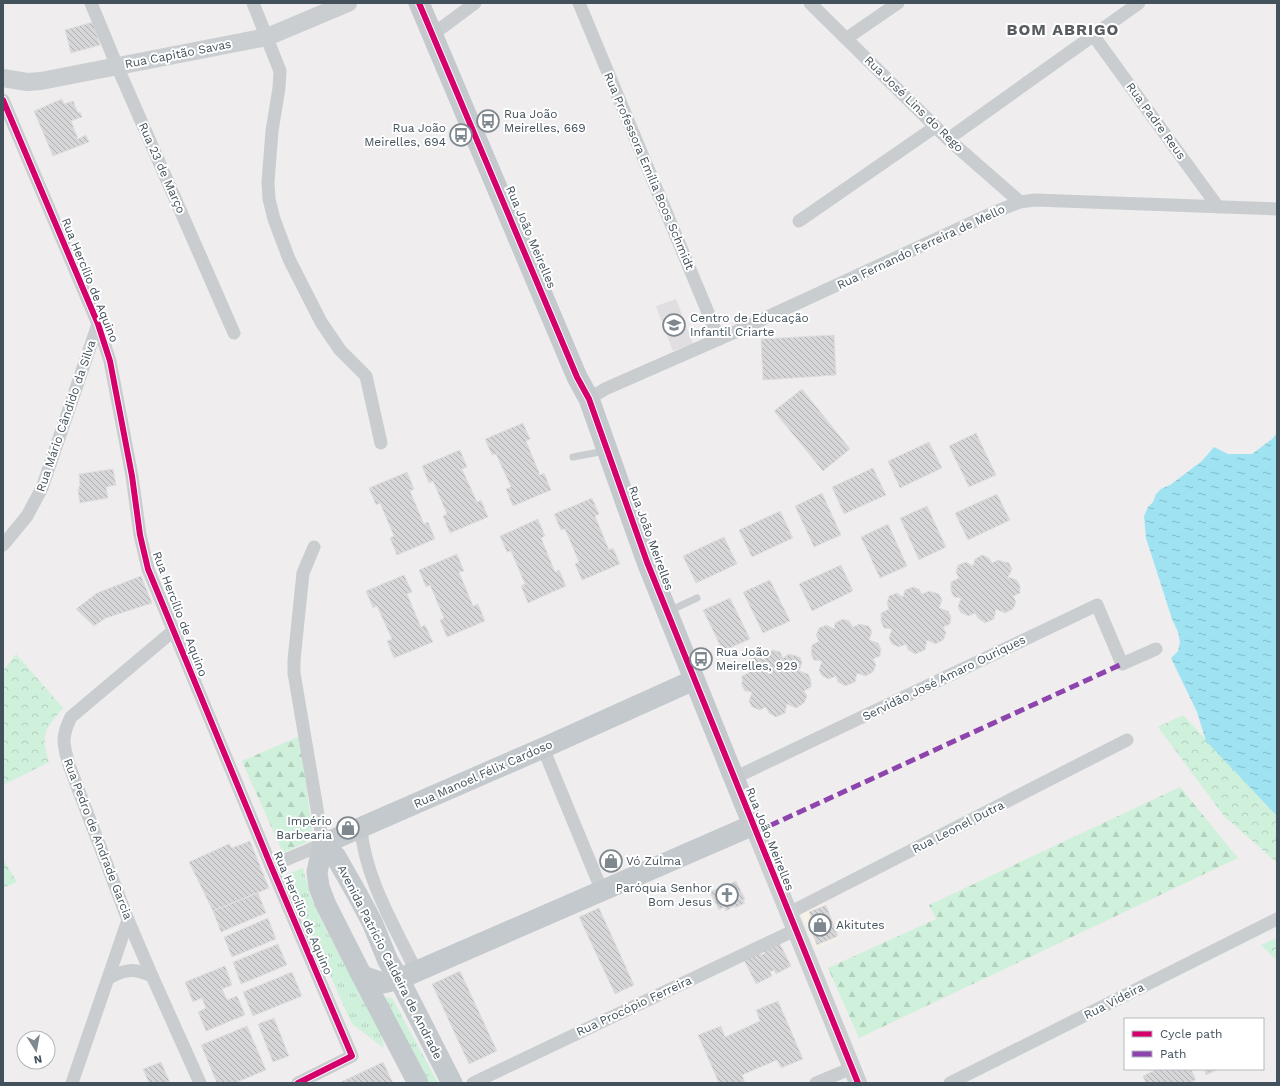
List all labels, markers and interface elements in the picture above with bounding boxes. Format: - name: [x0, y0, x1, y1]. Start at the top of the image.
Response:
- district label: BOM ABRIGO: [1007, 20, 1119, 39]
- street label: Rua Capitão Savas: [124, 37, 232, 71]
- street label: Rua José Lins do Rego: [862, 53, 966, 155]
- street label: Rua Professora Emília Boos Schmidt: [601, 70, 697, 272]
- street label: Rua Padre Reus: [1123, 80, 1189, 162]
- place label: Rua João Meirelles, 669: [504, 107, 586, 135]
- bus stop icon: Rua João Meirelles, 669: [475, 108, 501, 134]
- street label: Rua 23 de Março: [136, 120, 188, 216]
- place label: Rua João Meirelles, 694: [364, 121, 446, 149]
- bus stop icon: Rua João Meirelles, 694: [448, 122, 474, 148]
- street label: Rua João Meirelles: [503, 184, 559, 290]
- street label: Rua Fernando Ferreira de Mello: [835, 202, 1007, 292]
- street label: Rua Hercílio de Aquino: [59, 216, 121, 344]
- place label: Centro de Educação Infantil Criarte: [690, 311, 809, 339]
- school or university icon: Centro de Educação Infantil Criarte: [661, 312, 687, 338]
- street label: Rua Mário Cândido da Silva: [33, 338, 99, 494]
- street label: Rua João Meirelles: [626, 484, 676, 592]
- street label: Rua Hercílio de Aquino: [150, 549, 210, 679]
- street label: Servidão José Amaro Ouriques: [860, 632, 1028, 724]
- place label: Rua João Meirelles, 929: [716, 645, 798, 673]
- bus stop icon: Rua João Meirelles, 929: [688, 646, 714, 672]
- street label: Rua Manoel Félix Cardoso: [411, 737, 555, 811]
- street label: Rua Pedro de Andrade Garcia: [61, 756, 135, 922]
- street label: Rua João Meirelles: [743, 785, 797, 893]
- street label: Rua Leonel Dutra: [910, 798, 1006, 856]
- place label: Império Barbearia: [276, 814, 332, 842]
- shop icon: Império Barbearia: [335, 815, 361, 841]
- shop icon: Vó Zulma: [598, 848, 624, 874]
- street label: Rua Hercílio de Aquino: [271, 849, 335, 977]
- place label: Vó Zulma: [626, 854, 681, 868]
- street label: Avenida Patrício Caldeira de Andrade: [335, 862, 445, 1062]
- place label: Paróquia Senhor Bom Jesus: [616, 881, 712, 909]
- church icon: Paróquia Senhor Bom Jesus: [714, 882, 740, 908]
- shop icon: Akitutes: [807, 912, 833, 938]
- place label: Akitutes: [836, 918, 885, 932]
- street label: Rua Procópio Ferreira: [574, 973, 694, 1039]
- street label: Rua Videira: [1082, 980, 1147, 1022]
- legend: [1124, 1018, 1264, 1070]
- text: Cycle path: [1160, 1027, 1222, 1041]
- north arrow: [16, 1030, 56, 1070]
- text: Path: [1160, 1047, 1186, 1061]
- text: N: [33, 1052, 43, 1066]

